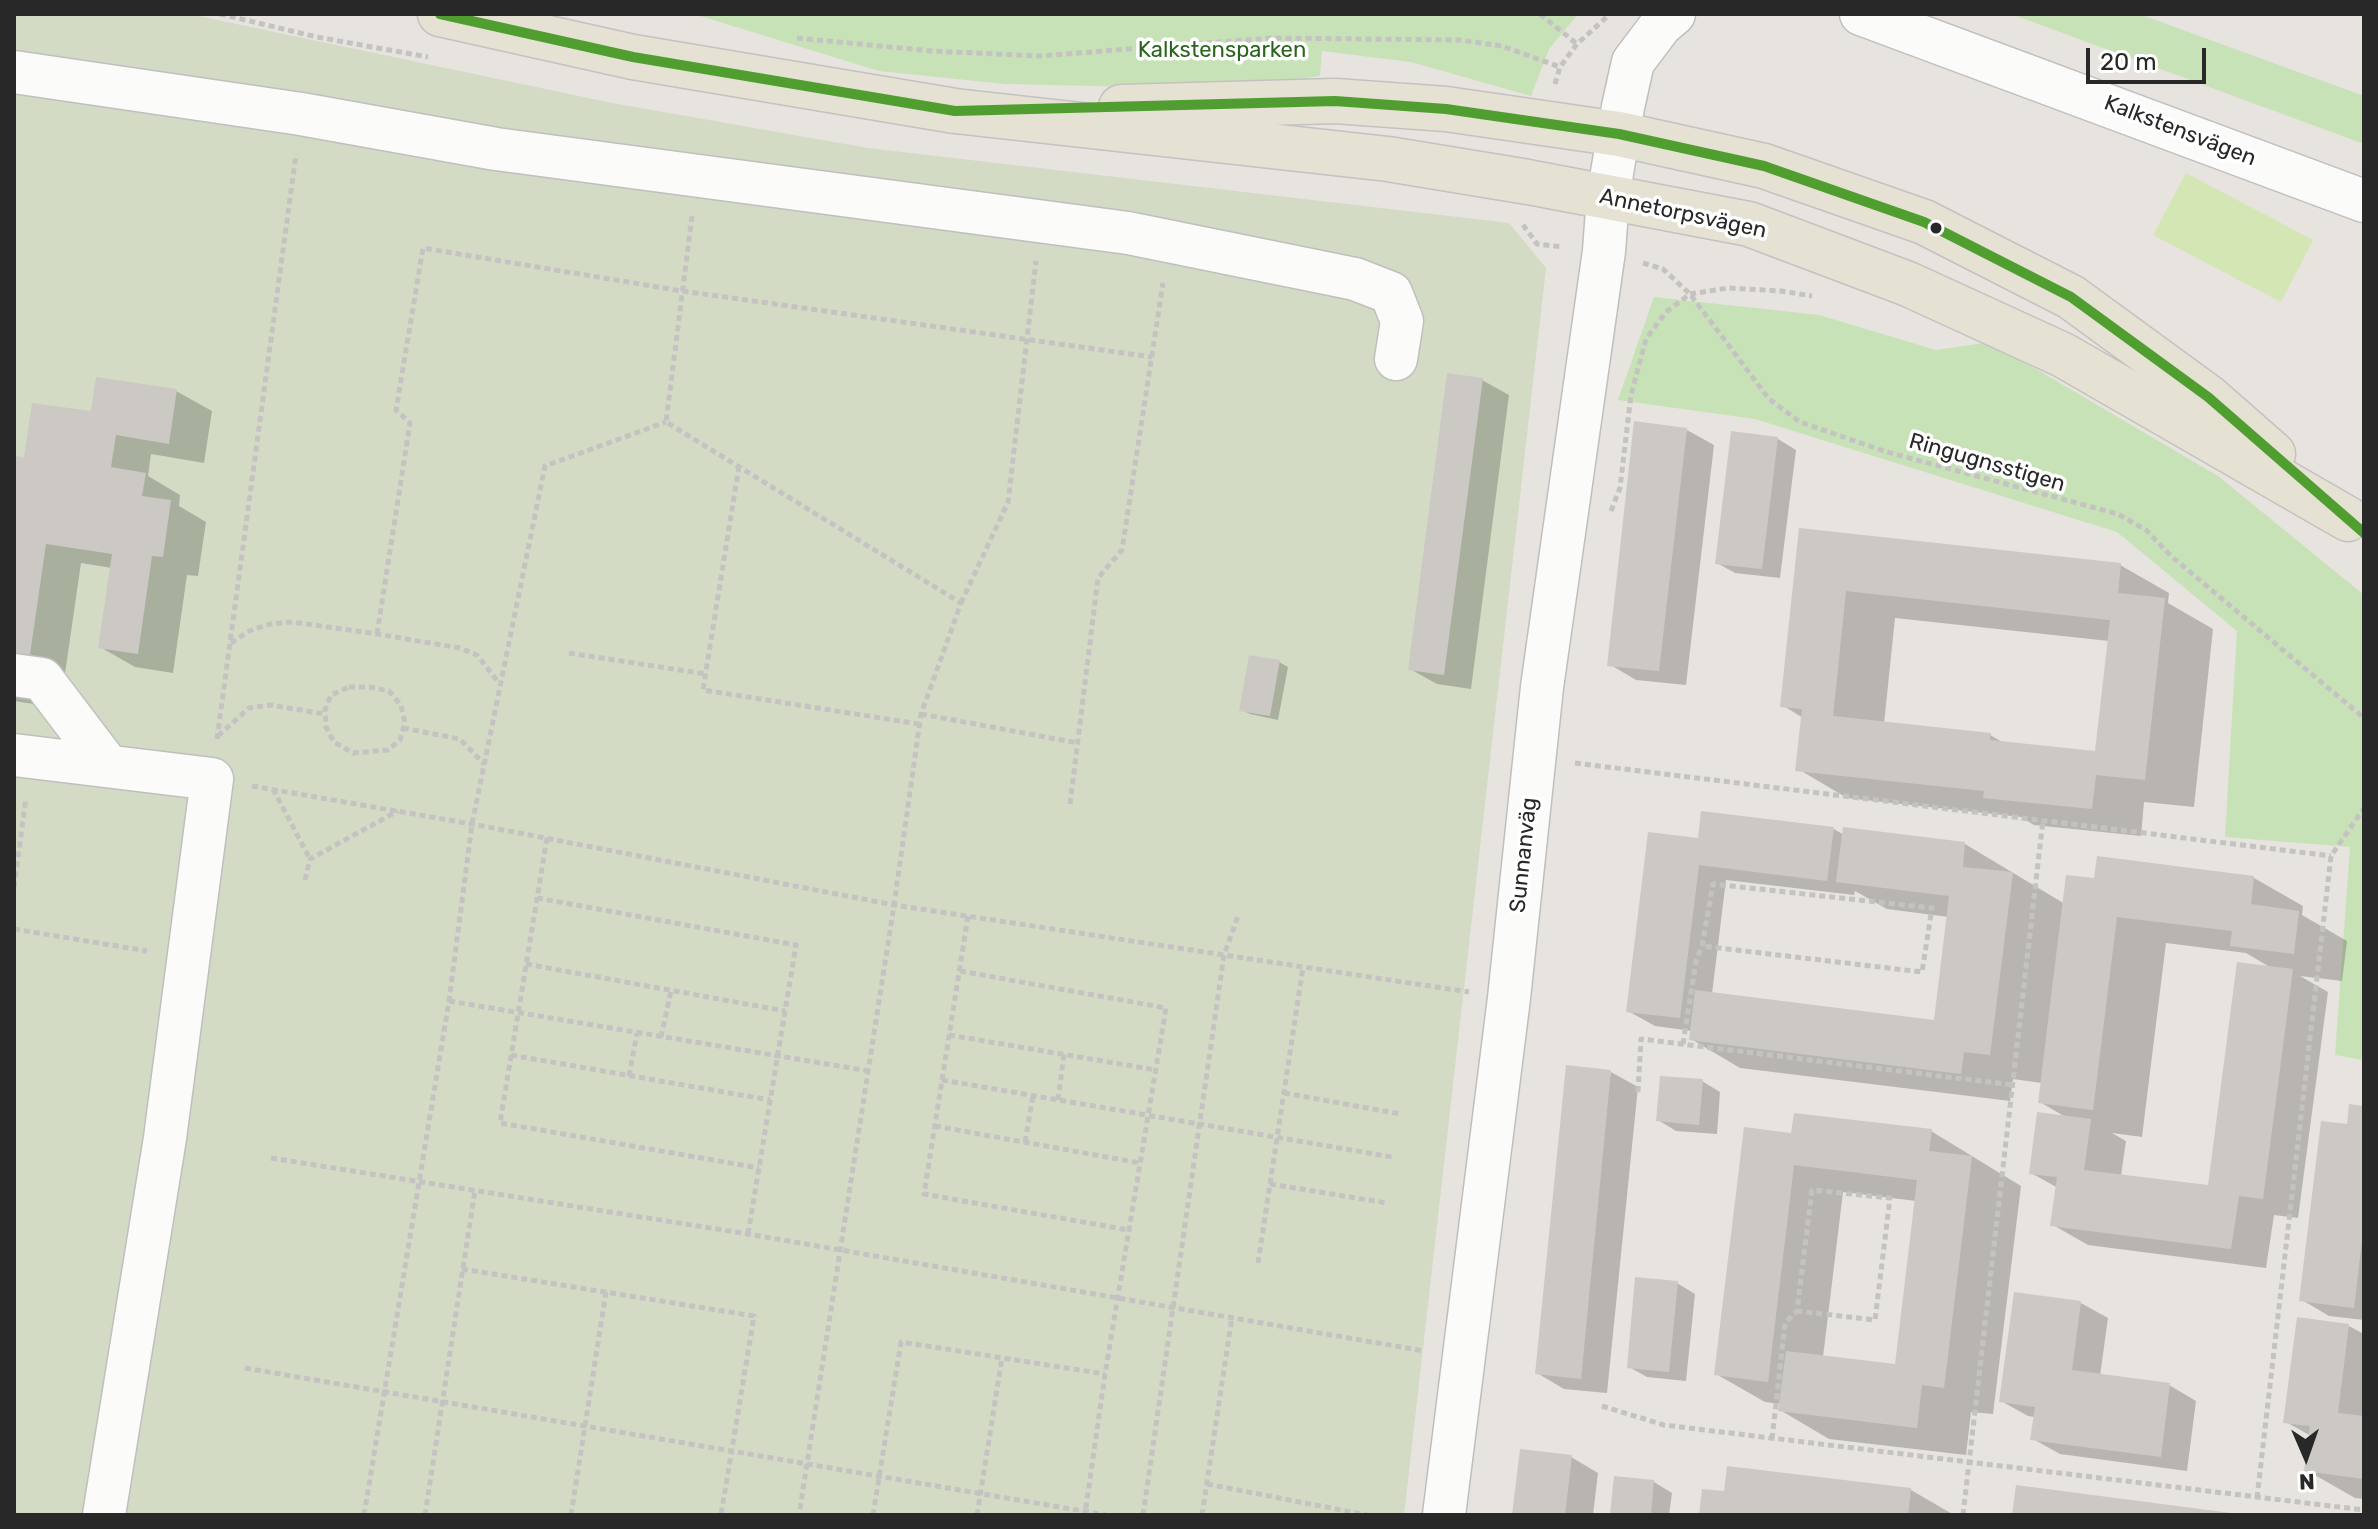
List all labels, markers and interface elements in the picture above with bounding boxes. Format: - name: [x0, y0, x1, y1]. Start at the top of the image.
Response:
- scale bar: [2090, 32, 2210, 82]
- park label: Kalkstensparken: [1138, 38, 1306, 64]
- text: 20 m: [2100, 48, 2157, 76]
- street label: Kalkstensvägen: [2100, 90, 2260, 172]
- street label: Annetorpsvägen: [1597, 183, 1769, 245]
- unlabelled marker: [1928, 220, 1944, 236]
- street label: Ringugnsstigen: [1906, 428, 2068, 498]
- street label: Sunnanväg: [1505, 796, 1543, 914]
- north arrow: [2266, 1417, 2346, 1497]
- text: N: [2298, 1468, 2315, 1495]

